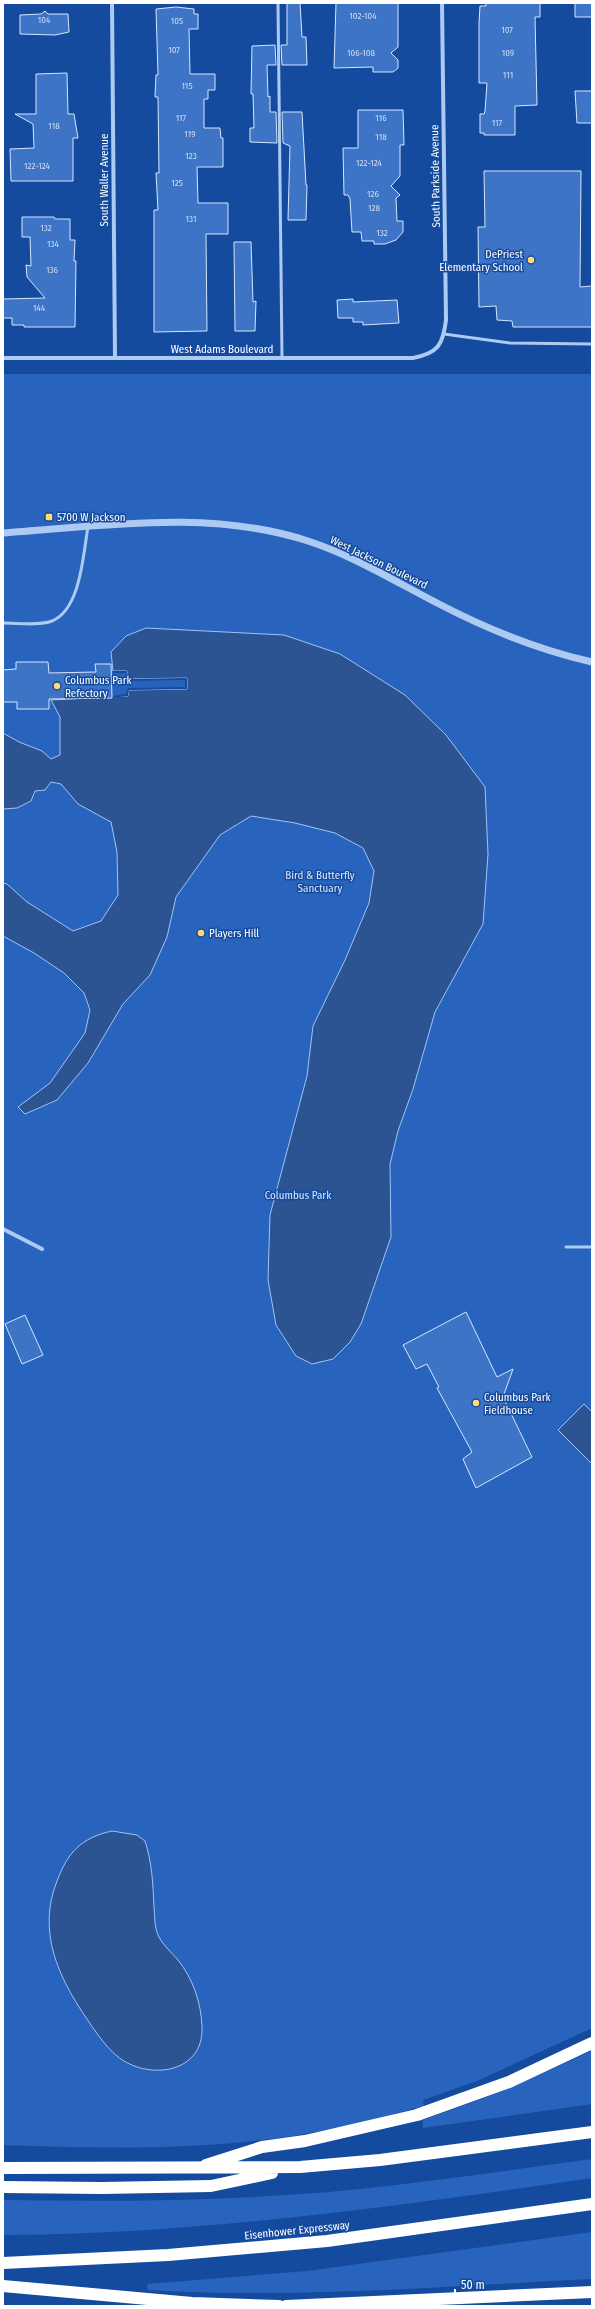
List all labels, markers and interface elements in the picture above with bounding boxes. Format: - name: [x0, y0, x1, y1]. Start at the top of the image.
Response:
- house number: 102-104: [349, 11, 377, 21]
- house number: 104: [38, 15, 51, 25]
- house number: 105: [171, 16, 183, 26]
- house number: 107: [501, 25, 513, 35]
- house number: 107: [168, 45, 180, 55]
- house number: 106-108: [347, 48, 376, 58]
- house number: 109: [502, 48, 514, 58]
- house number: 111: [503, 70, 513, 80]
- house number: 115: [181, 81, 193, 91]
- house number: 117: [176, 113, 187, 123]
- house number: 116: [375, 113, 387, 123]
- house number: 117: [492, 118, 503, 128]
- house number: 118: [48, 121, 60, 131]
- street label: South Parkside Avenue: [428, 124, 443, 228]
- house number: 119: [184, 129, 196, 139]
- house number: 118: [375, 132, 387, 142]
- street label: South Waller Avenue: [98, 134, 111, 226]
- house number: 123: [185, 151, 197, 161]
- house number: 122-124: [356, 158, 383, 168]
- house number: 122-124: [24, 161, 51, 171]
- house number: 125: [171, 178, 183, 188]
- house number: 126: [367, 189, 380, 199]
- house number: 128: [368, 203, 380, 213]
- house number: 131: [186, 214, 196, 224]
- house number: 132: [40, 223, 52, 233]
- house number: 132: [376, 228, 388, 238]
- house number: 134: [47, 239, 60, 249]
- place label: DePriest Elementary School: [439, 248, 523, 274]
- marker: DePriest Elementary School: [526, 255, 536, 265]
- house number: 136: [46, 265, 59, 275]
- house number: 144: [33, 303, 46, 313]
- street label: West Adams Boulevard: [171, 343, 273, 356]
- place label: 5700 W Jackson: [57, 511, 125, 524]
- marker: 5700 W Jackson: [44, 512, 54, 522]
- street label: West Jackson Boulevard: [328, 533, 430, 592]
- place label: Columbus Park Refectory: [65, 674, 133, 700]
- marker: Columbus Park Refectory: [52, 681, 62, 691]
- park label: Bird & Butterfly Sanctuary: [285, 869, 355, 895]
- place label: Players Hill: [209, 927, 259, 940]
- marker: Players Hill: [196, 928, 206, 938]
- park label: Columbus Park: [265, 1189, 332, 1202]
- place label: Columbus Park Fieldhouse: [484, 1391, 552, 1417]
- marker: Columbus Park Fieldhouse: [471, 1398, 481, 1408]
- street label: Eisenhower Expressway: [244, 2218, 350, 2242]
- scale bar: [455, 2271, 577, 2297]
- text: 50 m: [461, 2278, 485, 2292]

